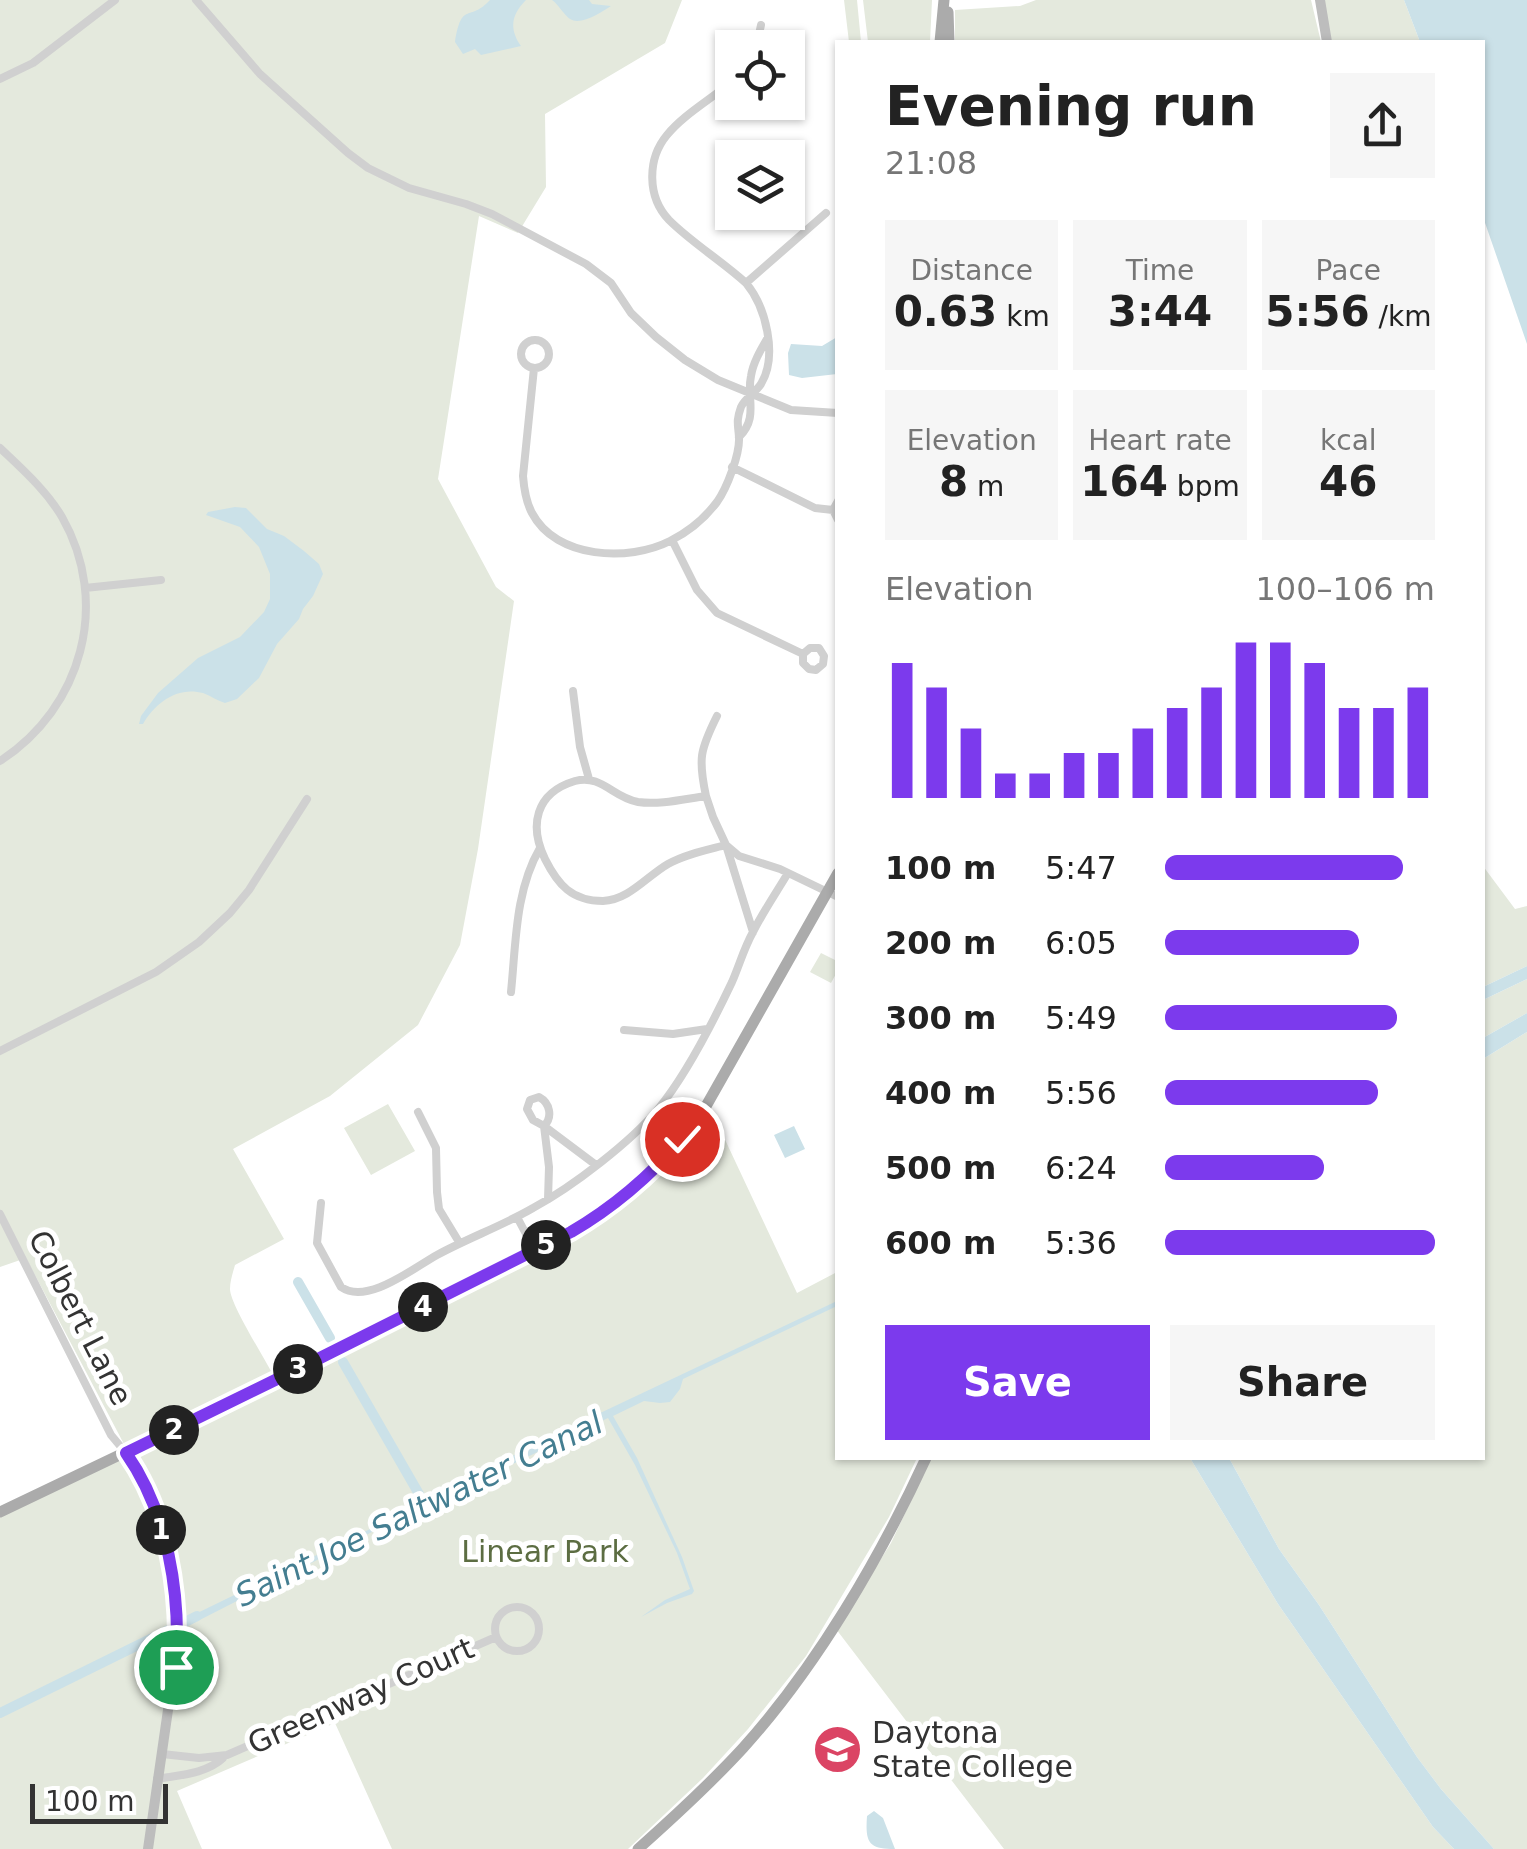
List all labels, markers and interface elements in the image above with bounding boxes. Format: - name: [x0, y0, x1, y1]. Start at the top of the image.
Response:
- map controls: [715, 30, 805, 230]
- button: locate: [715, 30, 805, 120]
- button: share: [1330, 73, 1435, 178]
- text: Evening run: [885, 74, 1257, 138]
- button: layers: [715, 140, 805, 230]
- text: 21:08: [885, 144, 977, 182]
- text: Distance: [910, 254, 1033, 287]
- text: Time: [1126, 254, 1194, 287]
- text: Pace: [1316, 254, 1381, 287]
- text: 0.63: [894, 287, 997, 336]
- text: 3:44: [1108, 287, 1212, 336]
- text: 5:56: [1265, 287, 1370, 336]
- text: km: [997, 300, 1050, 333]
- text: /km: [1370, 300, 1431, 333]
- text: Elevation: [907, 424, 1037, 457]
- text: Heart rate: [1088, 424, 1232, 457]
- text: kcal: [1320, 424, 1377, 457]
- text: 8: [939, 457, 968, 506]
- text: 164: [1080, 457, 1168, 506]
- text: 46: [1319, 457, 1378, 506]
- text: m: [968, 470, 1004, 503]
- text: bpm: [1168, 470, 1240, 503]
- text: Elevation: [885, 570, 1034, 608]
- text: 100–106 m: [1256, 570, 1435, 608]
- text: 100 m: [885, 849, 996, 887]
- text: 5:47: [1045, 849, 1117, 887]
- text: 200 m: [885, 924, 996, 962]
- text: 6:05: [1045, 924, 1117, 962]
- text: 300 m: [885, 999, 996, 1037]
- text: 5:49: [1045, 999, 1117, 1037]
- text: 400 m: [885, 1074, 996, 1112]
- text: 5:56: [1045, 1074, 1117, 1112]
- pin: [640, 1097, 725, 1182]
- icon: check: [655, 1112, 710, 1167]
- text: 500 m: [885, 1149, 996, 1187]
- text: 6:24: [1045, 1149, 1117, 1187]
- pin: 5: [521, 1220, 571, 1270]
- text: 600 m: [885, 1224, 996, 1262]
- text: 5:36: [1045, 1224, 1117, 1262]
- street label: Colbert Lane: [21, 1225, 139, 1411]
- text: 5: [536, 1228, 556, 1261]
- pin: 4: [398, 1282, 448, 1332]
- text: 4: [413, 1290, 433, 1323]
- button: Save: [885, 1325, 1150, 1440]
- button: Share: [1170, 1325, 1435, 1440]
- pin: 3: [273, 1344, 323, 1394]
- text: 3: [288, 1352, 308, 1385]
- water label: Saint Joe Saltwater Canal: [229, 1403, 609, 1615]
- pin: 2: [149, 1405, 199, 1455]
- text: 2: [164, 1413, 184, 1446]
- pin: 1: [136, 1505, 186, 1555]
- text: 1: [151, 1513, 171, 1546]
- park label: Linear Park: [461, 1534, 629, 1569]
- pin: [134, 1625, 219, 1710]
- street label: Greenway Court: [242, 1630, 479, 1761]
- icon: arrive: [149, 1640, 204, 1695]
- place label: Daytona State College: [872, 1715, 1073, 1784]
- school or university icon: Daytona State College: [811, 1724, 863, 1776]
- scale bar: [30, 1779, 168, 1824]
- text: 100 m: [45, 1785, 135, 1818]

